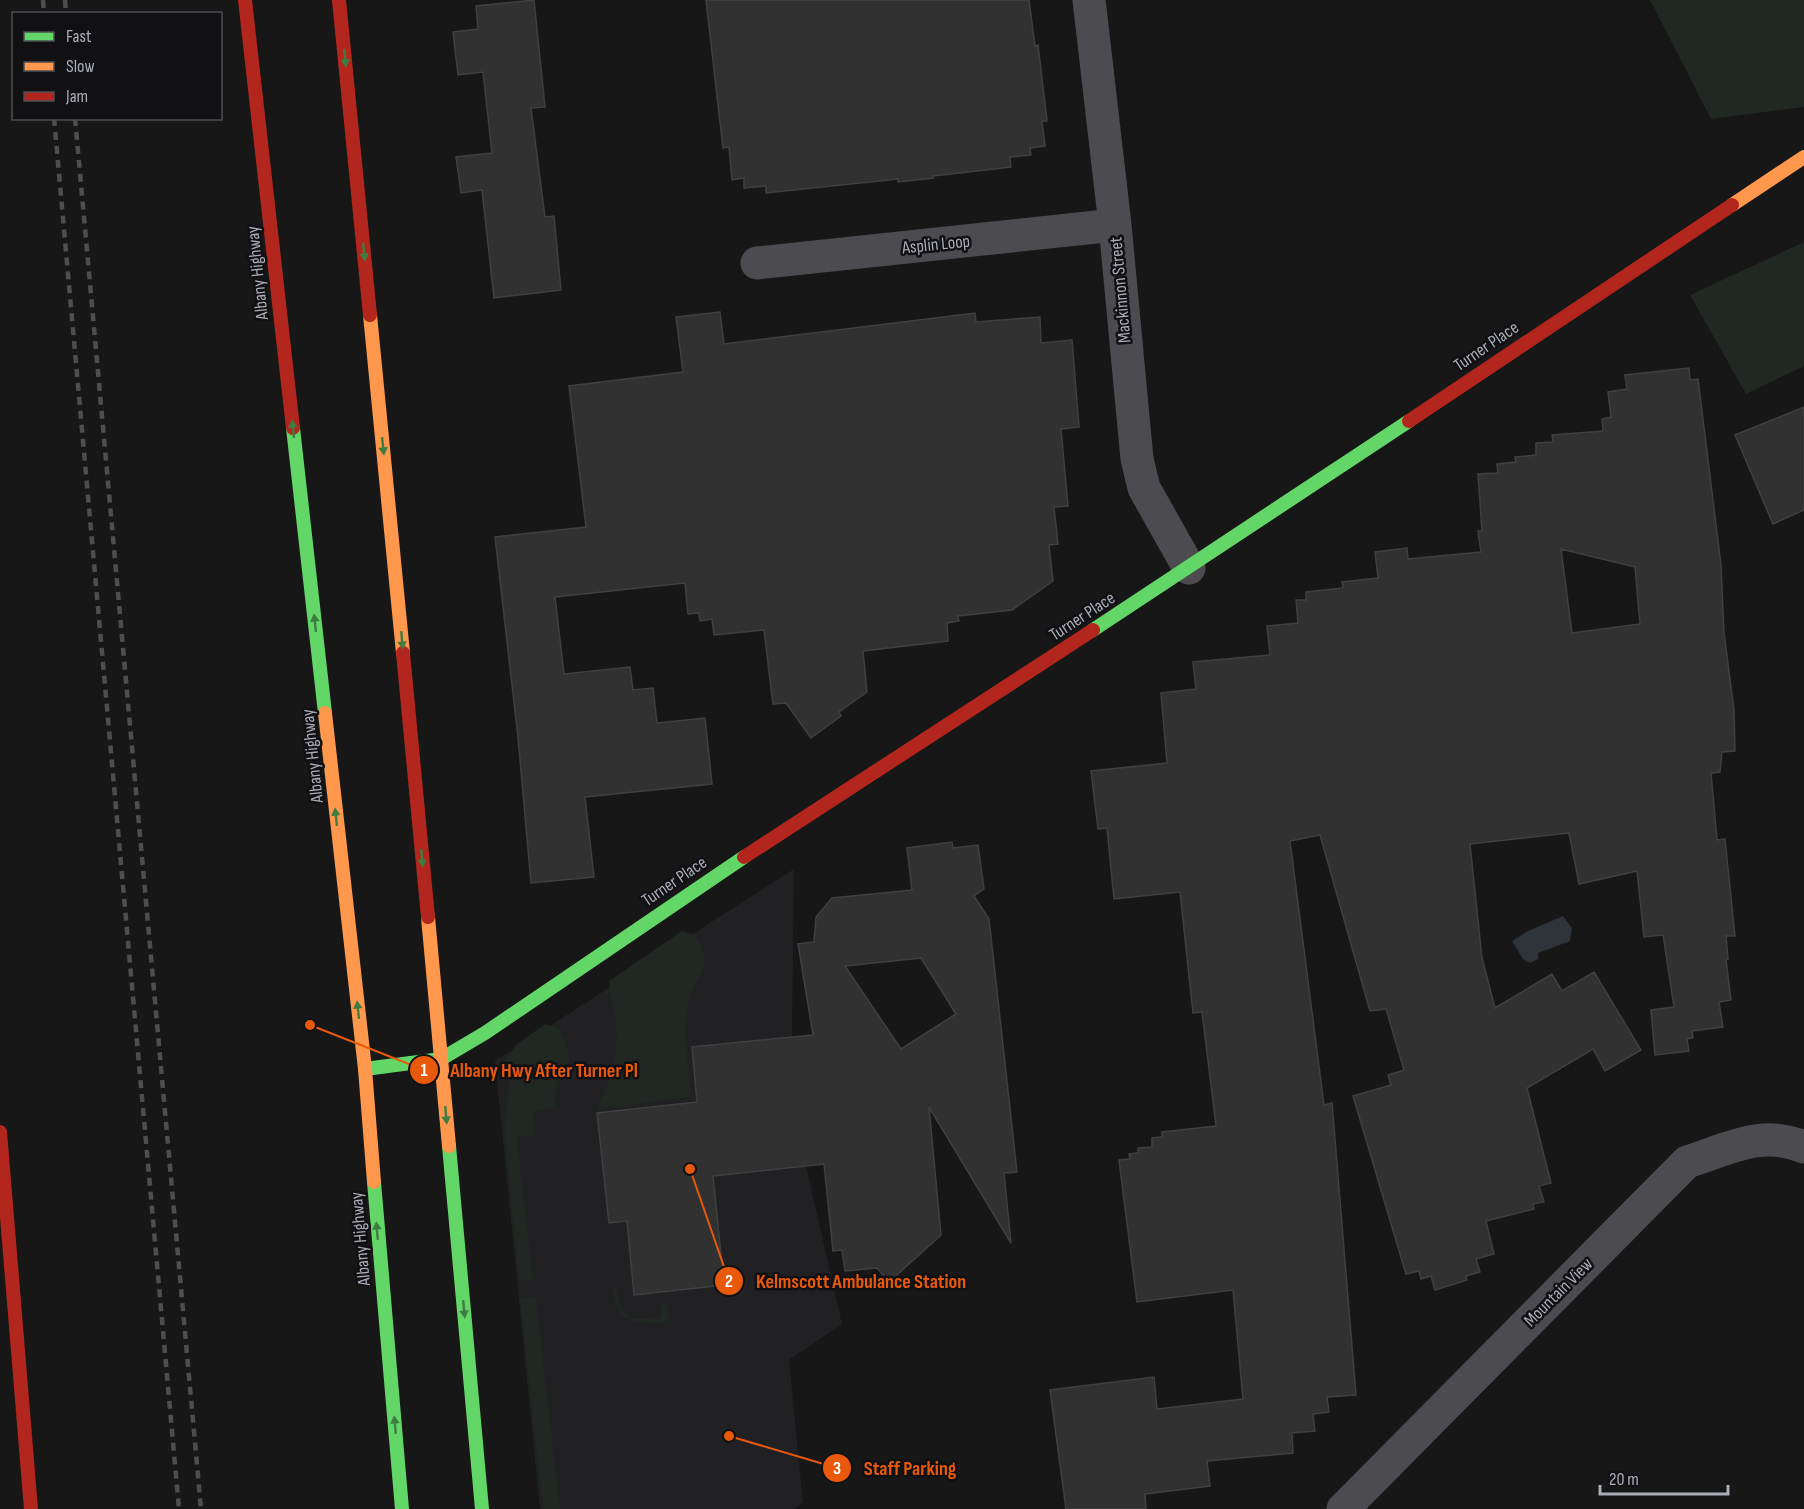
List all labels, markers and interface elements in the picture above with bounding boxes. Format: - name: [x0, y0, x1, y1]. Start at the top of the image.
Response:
- legend: [12, 12, 222, 120]
- text: Fast: [66, 26, 92, 47]
- one-way arrow: [340, 49, 350, 68]
- text: Slow: [66, 56, 95, 77]
- text: Jam: [65, 86, 88, 107]
- street label: Albany Highway: [242, 225, 273, 322]
- street label: Asplin Loop: [900, 230, 971, 259]
- street label: Mackinnon Street: [1105, 236, 1136, 344]
- one-way arrow: [359, 243, 369, 262]
- street label: Turner Place: [1450, 317, 1523, 376]
- one-way arrow: [288, 419, 298, 438]
- one-way arrow: [378, 437, 388, 456]
- street label: Turner Place: [1046, 587, 1119, 645]
- one-way arrow: [310, 613, 320, 632]
- one-way arrow: [397, 631, 407, 650]
- street label: Albany Highway: [297, 708, 328, 805]
- one-way arrow: [332, 807, 341, 826]
- one-way arrow: [417, 848, 427, 867]
- street label: Turner Place: [638, 852, 711, 911]
- one-way arrow: [353, 1001, 363, 1020]
- callout: Albany Hwy After Turner Pl: [409, 1051, 650, 1089]
- text: Albany Hwy After Turner Pl: [449, 1059, 638, 1083]
- text: 1: [420, 1060, 428, 1081]
- one-way arrow: [441, 1105, 451, 1124]
- street label: Albany Highway: [346, 1191, 375, 1288]
- one-way arrow: [372, 1221, 382, 1240]
- street label: Mountain View: [1520, 1254, 1597, 1331]
- callout: Kelmscott Ambulance Station: [714, 1262, 978, 1300]
- text: Kelmscott Ambulance Station: [756, 1270, 966, 1294]
- text: 2: [725, 1271, 733, 1292]
- one-way arrow: [459, 1299, 469, 1318]
- one-way arrow: [390, 1415, 400, 1434]
- callout: Staff Parking: [822, 1449, 968, 1487]
- text: Staff Parking: [864, 1457, 957, 1481]
- text: 3: [833, 1458, 841, 1479]
- scale bar: [1600, 1458, 1728, 1496]
- text: 20 m: [1609, 1469, 1639, 1490]

